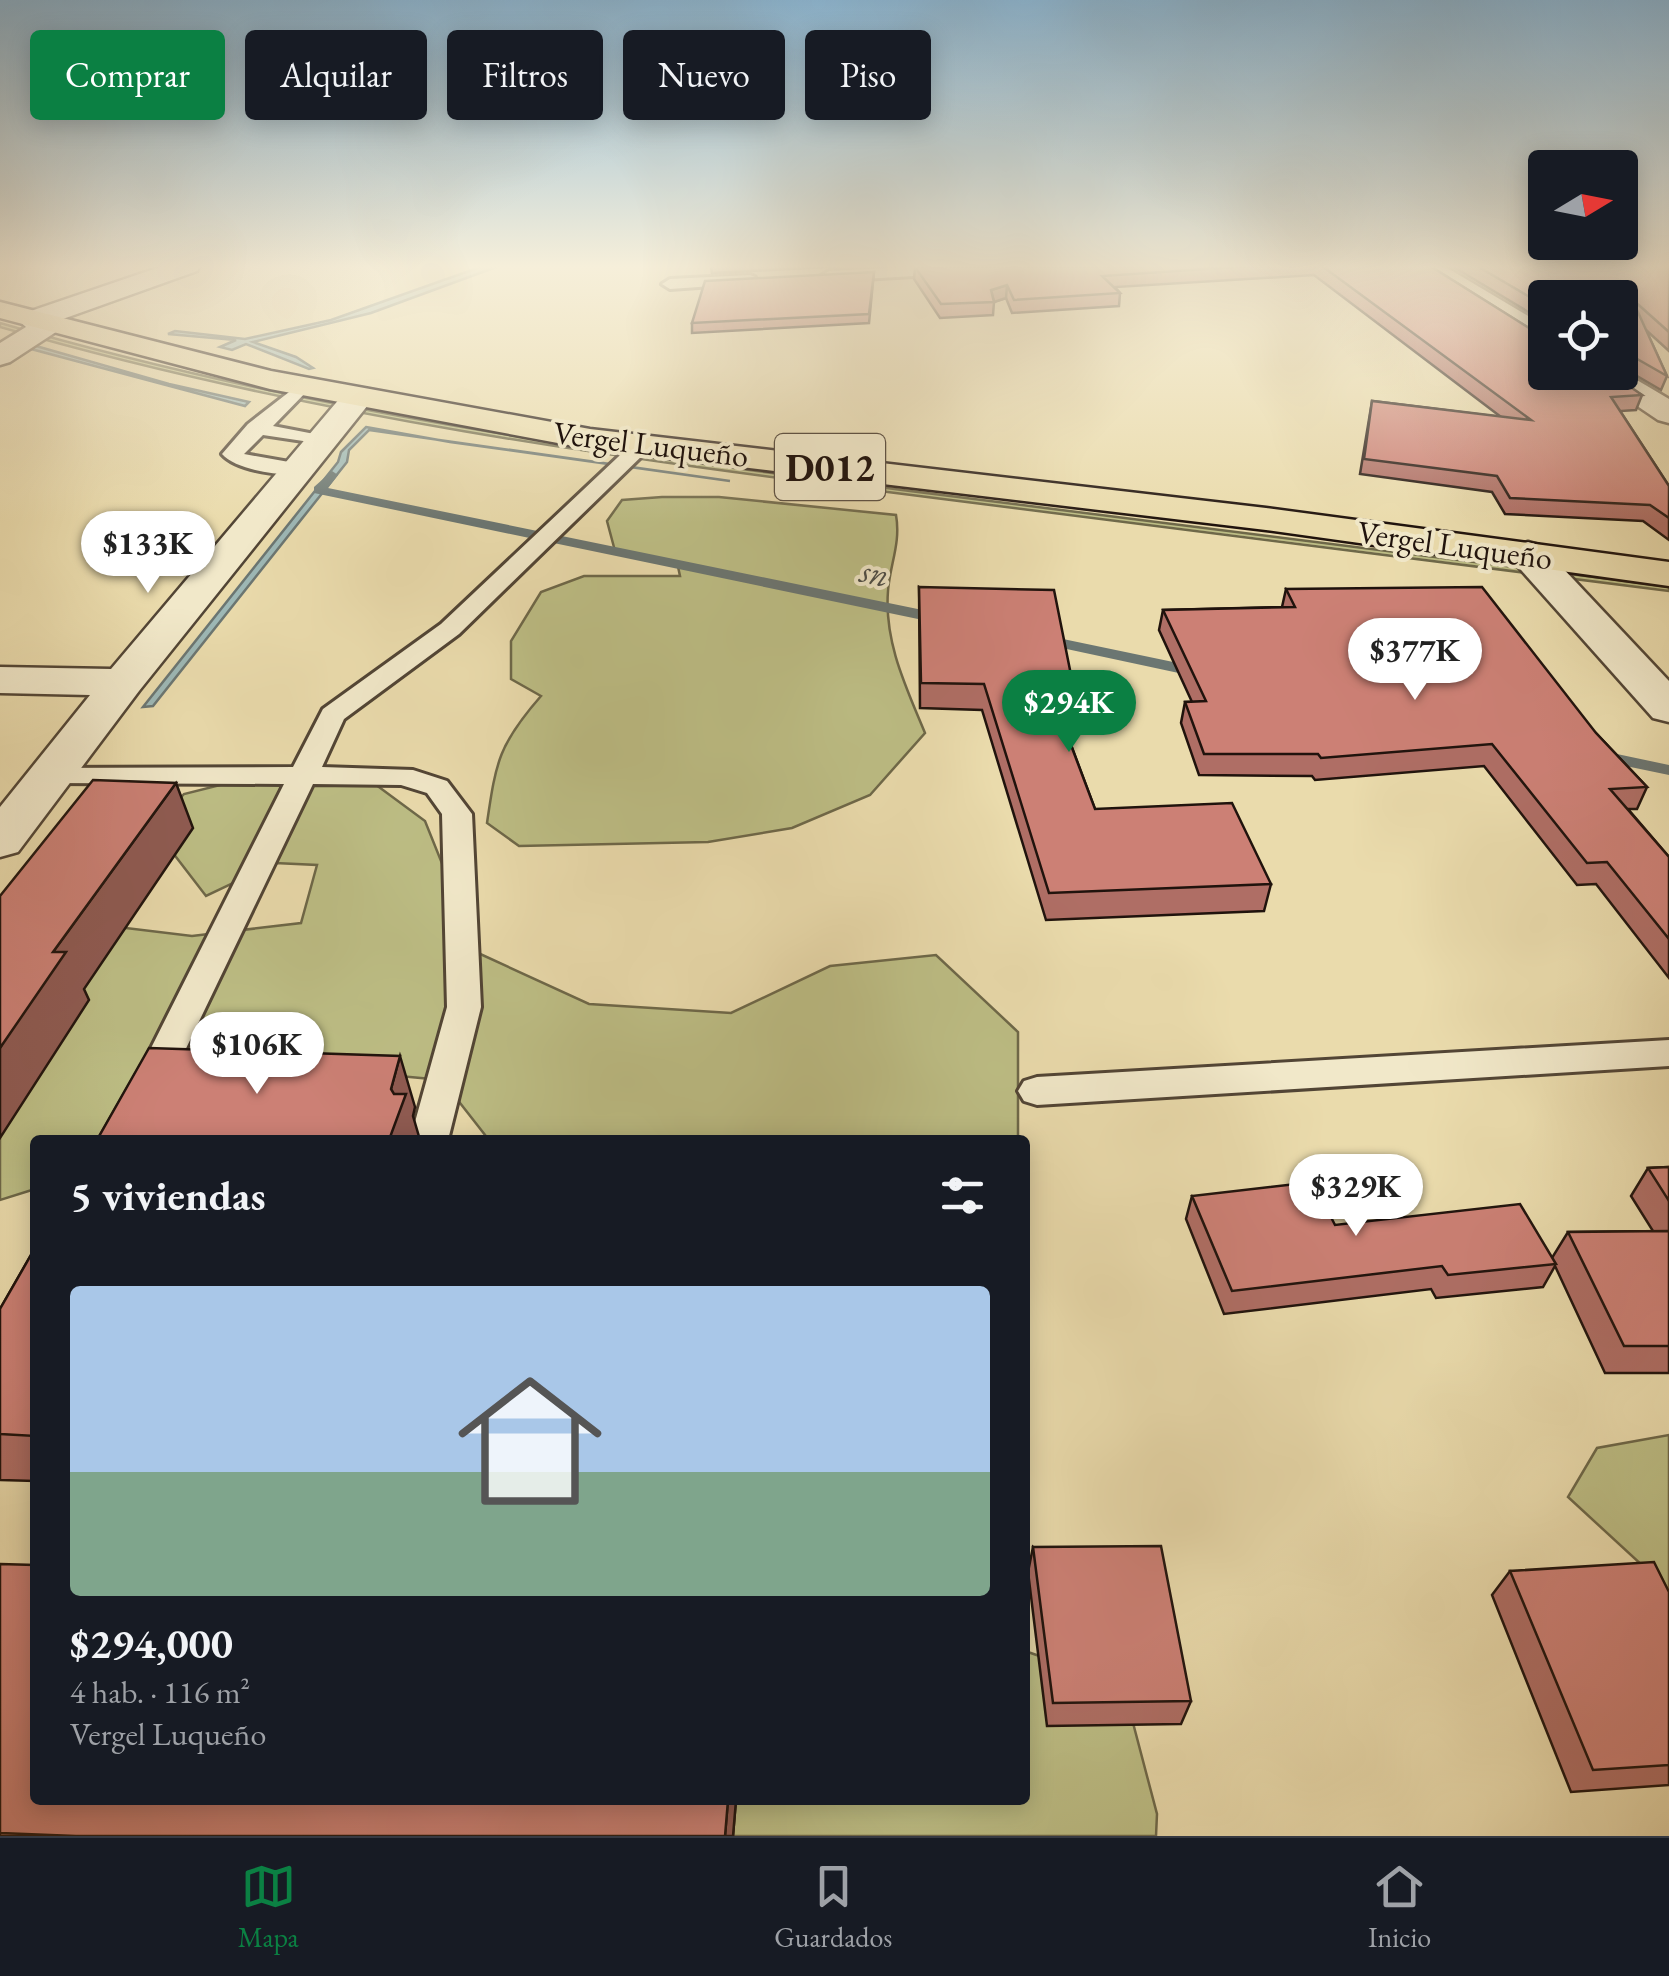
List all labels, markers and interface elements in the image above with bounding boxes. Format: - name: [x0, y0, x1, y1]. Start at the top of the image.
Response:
- chip: Comprar: [30, 30, 225, 120]
- chip: Alquilar: [245, 30, 427, 120]
- chip: Filtros: [447, 30, 603, 120]
- chip: Nuevo: [623, 30, 785, 120]
- chip: Piso: [805, 30, 931, 120]
- north arrow: [1528, 150, 1638, 260]
- map controls: [1528, 150, 1638, 390]
- button: locate: [1528, 280, 1638, 390]
- street label: Vergel Luqueño: [551, 411, 751, 477]
- road number: D012: [775, 434, 885, 500]
- pin: $133K: [78, 511, 218, 596]
- street label: Vergel Luqueño: [1355, 511, 1555, 579]
- text: $133K: [103, 522, 193, 564]
- water label: sn: [856, 547, 893, 597]
- pin: $377K: [1345, 618, 1485, 703]
- text: $377K: [1370, 629, 1460, 671]
- pin: $294K: [999, 670, 1139, 755]
- text: $294K: [1024, 681, 1114, 723]
- pin: $106K: [187, 1012, 327, 1097]
- text: $106K: [212, 1023, 302, 1065]
- pin: $329K: [1286, 1154, 1426, 1239]
- text: $329K: [1311, 1165, 1401, 1207]
- text: 5 viviendas: [70, 1168, 266, 1223]
- icon: filters: [935, 1168, 990, 1223]
- icon: home: [440, 1351, 620, 1531]
- text: $294,000: [70, 1616, 233, 1671]
- text: 4 hab. · 116 m²: [70, 1671, 250, 1713]
- text: Vergel Luqueño: [70, 1713, 266, 1755]
- tab: Mapa: [238, 1859, 299, 1955]
- tab: Guardados: [774, 1859, 892, 1955]
- tab: Inicio: [1368, 1859, 1431, 1955]

